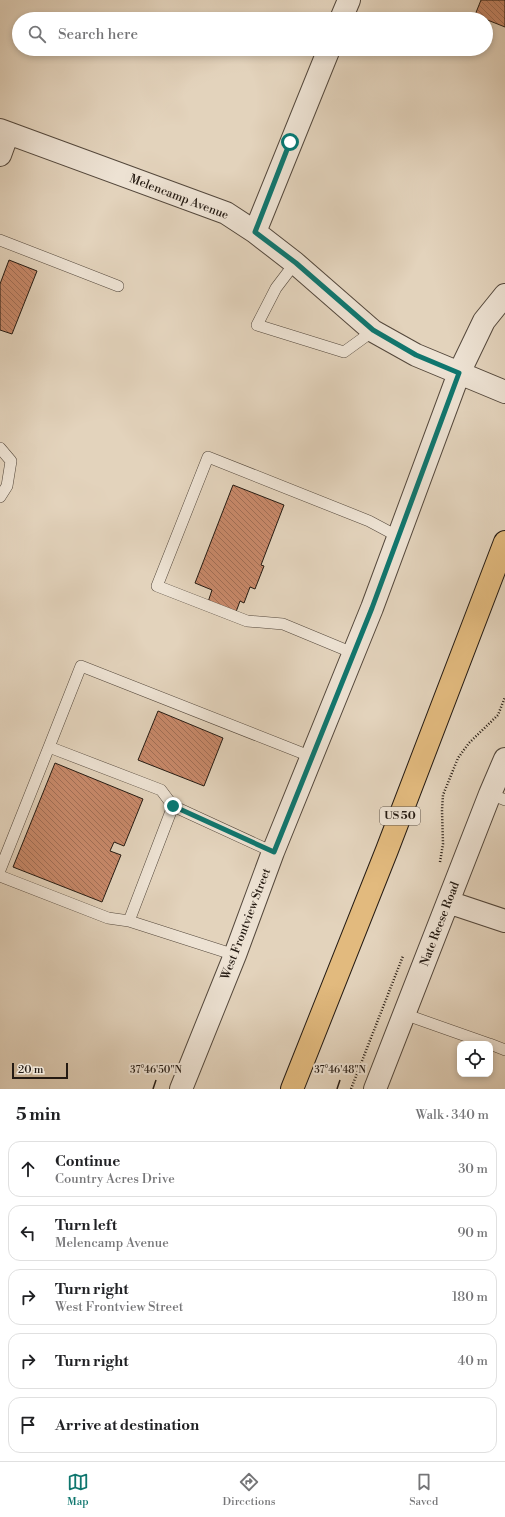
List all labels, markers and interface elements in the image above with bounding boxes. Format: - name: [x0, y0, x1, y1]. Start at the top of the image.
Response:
- search box: [12, 12, 493, 56]
- icon: search: [26, 23, 48, 45]
- text: Search here: [58, 25, 138, 44]
- route start: [281, 133, 299, 151]
- street label: Melencamp Avenue: [127, 171, 231, 223]
- route end: [164, 797, 182, 815]
- road number: US 50: [380, 807, 420, 825]
- street label: West Frontview Street: [217, 865, 274, 983]
- street label: Nate Reese Road: [417, 879, 463, 968]
- map controls: [457, 1041, 493, 1077]
- button: locate: [457, 1041, 493, 1077]
- scale bar: [12, 1061, 68, 1080]
- text: 20 m: [18, 1063, 43, 1077]
- text: 37°46'50"N: [130, 1064, 182, 1076]
- text: 37°46'48"N: [314, 1064, 366, 1076]
- text: 5 min: [16, 1104, 61, 1126]
- text: Walk · 340 m: [416, 1107, 489, 1123]
- text: Continue: [55, 1152, 120, 1171]
- icon: ahead: [17, 1158, 39, 1180]
- text: 30 m: [458, 1161, 488, 1177]
- text: Country Acres Drive: [55, 1171, 175, 1187]
- text: Turn left: [55, 1216, 117, 1235]
- icon: left: [17, 1222, 39, 1244]
- text: 90 m: [457, 1225, 488, 1241]
- text: Melencamp Avenue: [55, 1235, 169, 1251]
- text: Turn right: [55, 1280, 129, 1299]
- icon: right: [17, 1286, 39, 1308]
- text: 180 m: [452, 1289, 488, 1305]
- text: West Frontview Street: [55, 1299, 183, 1315]
- icon: right: [17, 1350, 39, 1372]
- text: Turn right: [55, 1352, 129, 1371]
- text: 40 m: [458, 1353, 488, 1369]
- icon: arrive: [17, 1414, 39, 1436]
- text: Arrive at destination: [55, 1416, 199, 1435]
- tab: Map: [67, 1471, 89, 1509]
- tab: Directions: [223, 1471, 276, 1509]
- tab: Saved: [409, 1471, 438, 1509]

